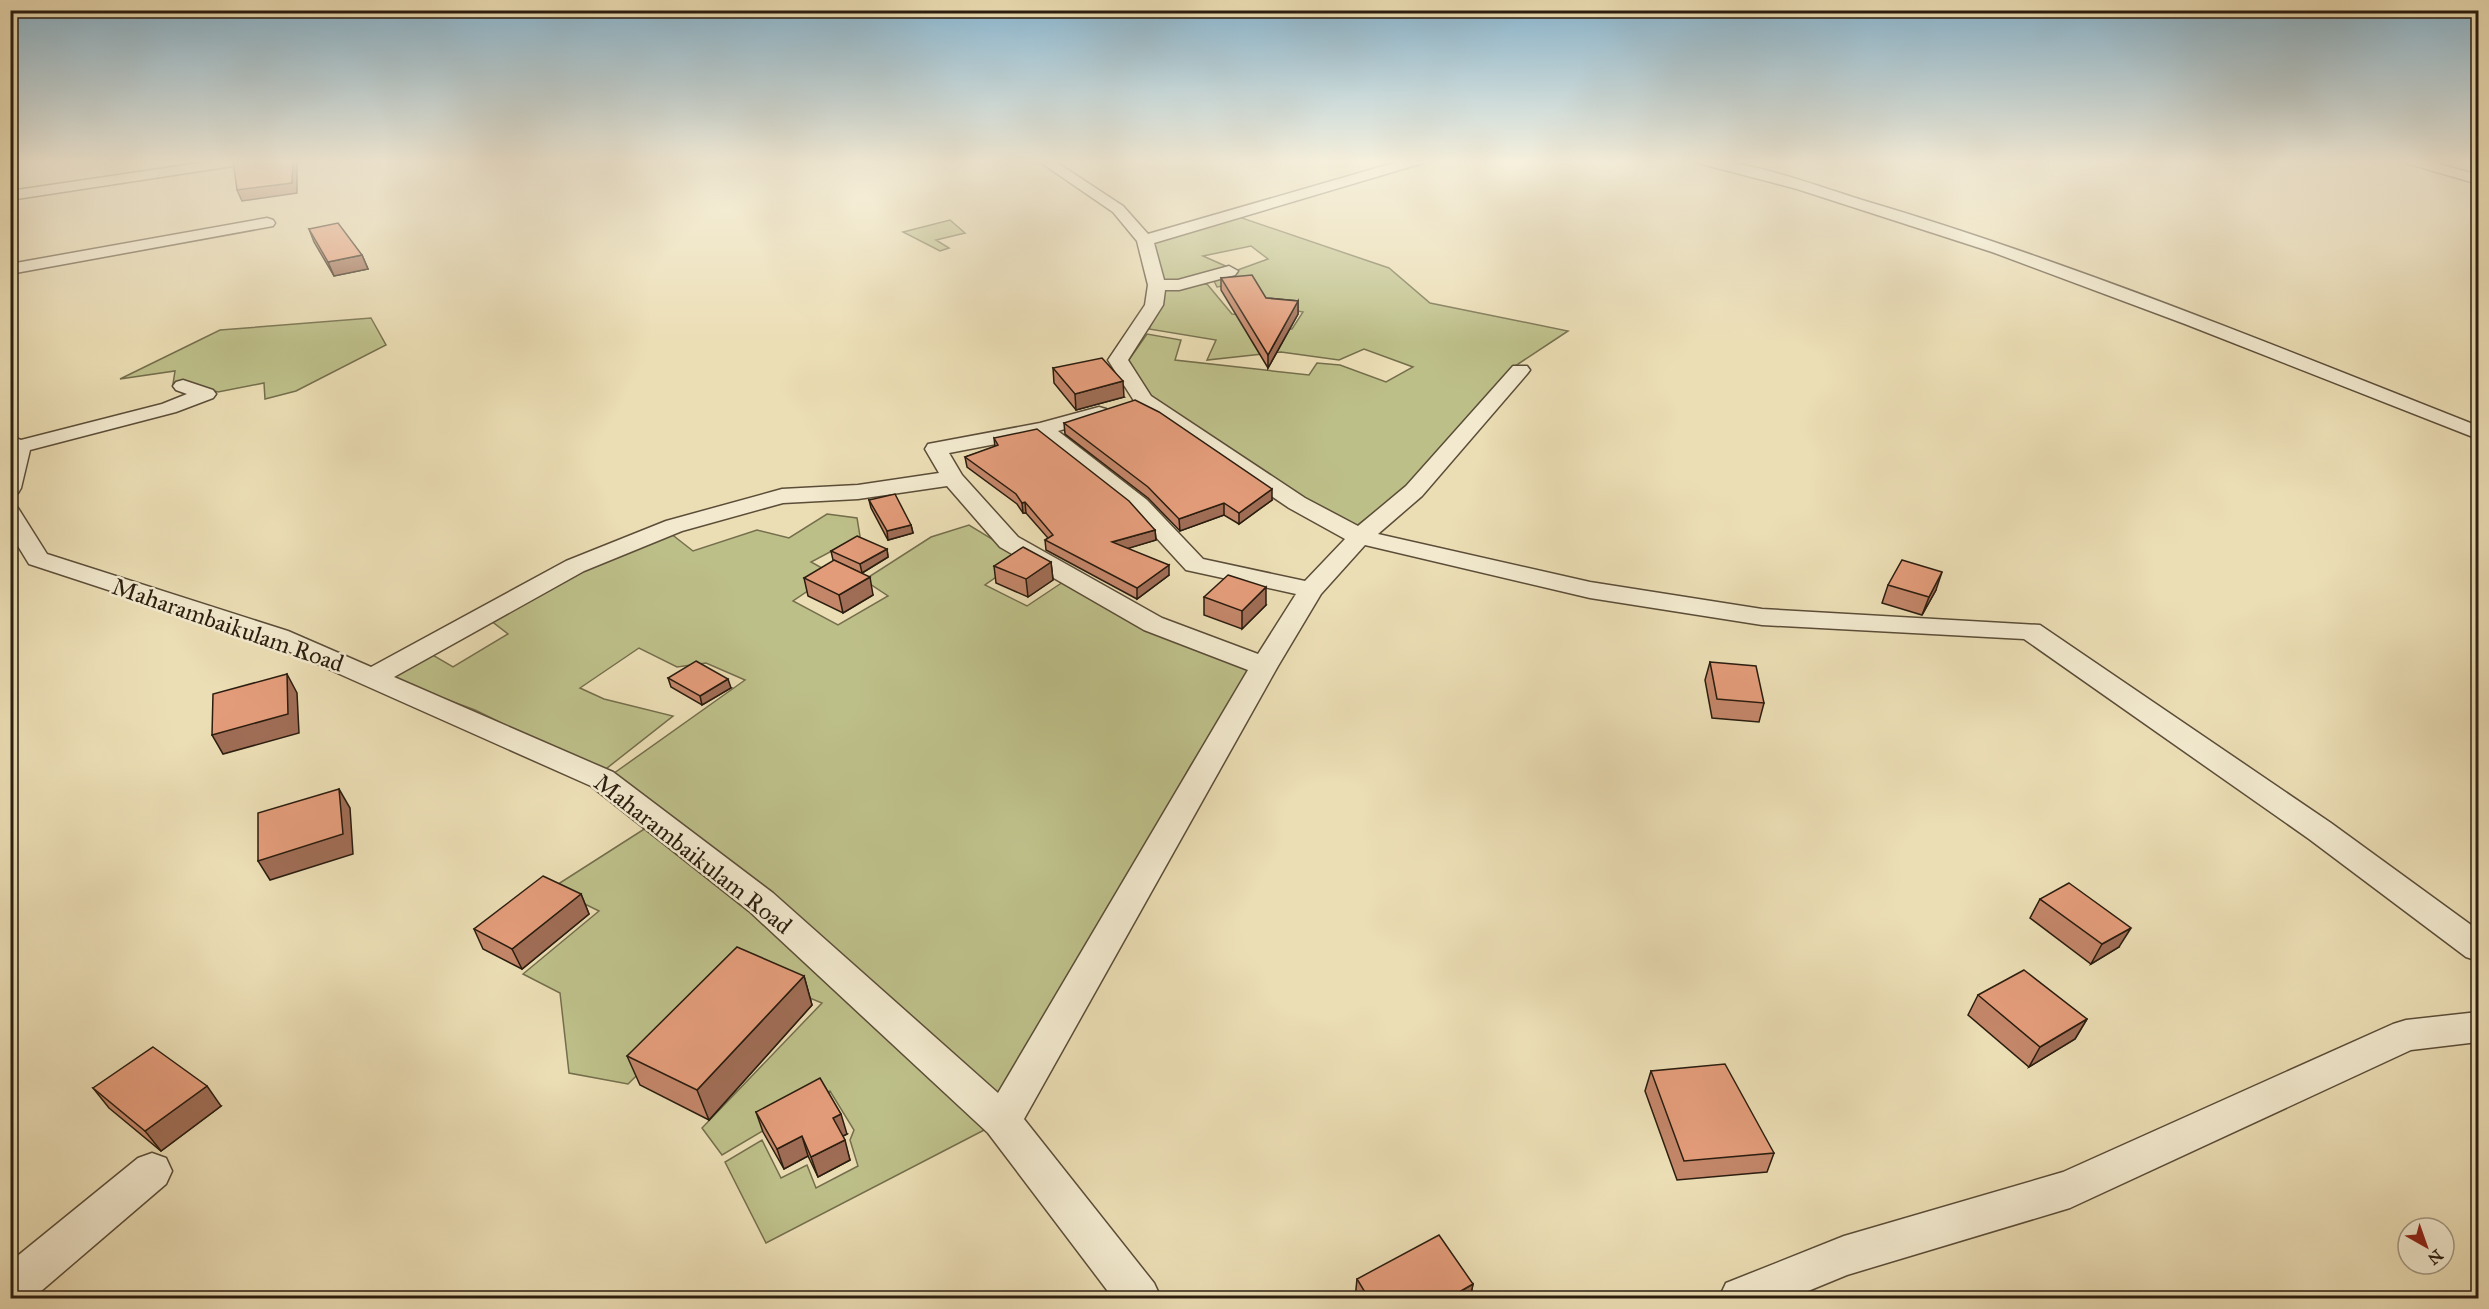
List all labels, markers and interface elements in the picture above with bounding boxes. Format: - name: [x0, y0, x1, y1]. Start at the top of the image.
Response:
- street label: Maharambaikulam Road: [108, 571, 348, 679]
- street label: Maharambaikulam Road: [588, 767, 798, 941]
- north arrow: [2396, 1216, 2456, 1276]
- text: N: [2424, 1245, 2447, 1269]

